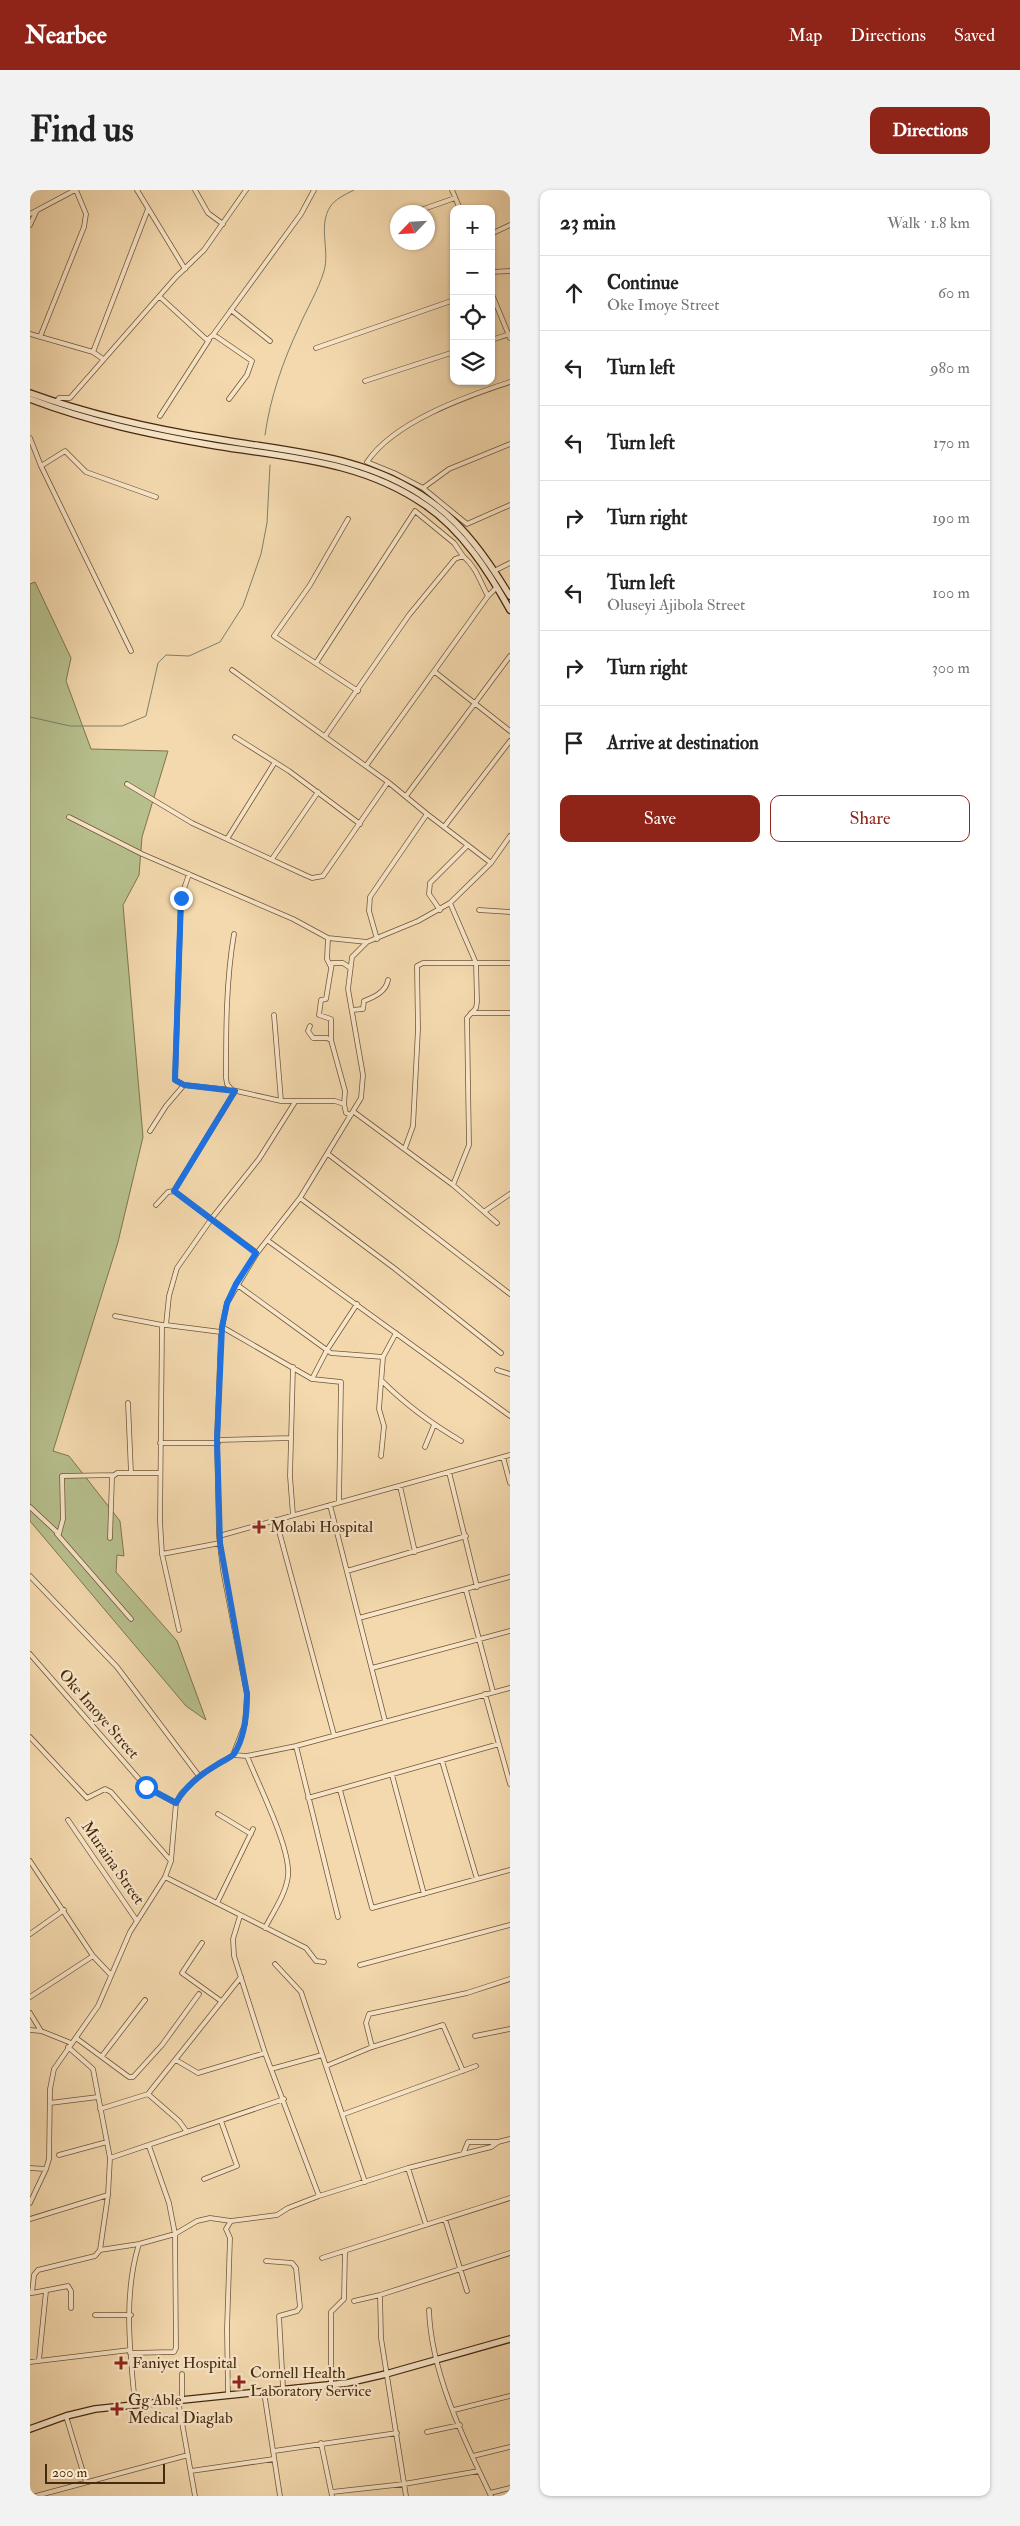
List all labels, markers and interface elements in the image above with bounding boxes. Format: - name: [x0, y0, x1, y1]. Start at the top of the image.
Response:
- text: Nearbee: [25, 20, 107, 51]
- text: Map: [789, 24, 822, 47]
- text: Directions: [850, 24, 926, 47]
- text: Saved: [954, 24, 995, 47]
- button: Directions: [870, 107, 990, 154]
- text: Find us: [30, 108, 134, 152]
- north arrow: [390, 205, 435, 250]
- map controls: [450, 205, 495, 385]
- button: +: [450, 205, 495, 250]
- text: 23 min: [560, 209, 616, 236]
- text: Walk · 1.8 km: [887, 213, 970, 233]
- button: −: [450, 250, 495, 295]
- text: Continue: [607, 271, 678, 295]
- icon: ahead: [560, 279, 588, 307]
- text: 60 m: [938, 283, 970, 303]
- button: locate: [450, 295, 495, 340]
- text: Oke Imoye Street: [607, 295, 719, 315]
- button: layers: [450, 340, 495, 385]
- icon: left: [560, 354, 588, 382]
- text: Turn left: [607, 356, 675, 380]
- text: 980 m: [930, 358, 970, 378]
- icon: left: [560, 429, 588, 457]
- text: Turn left: [607, 431, 675, 455]
- text: 170 m: [933, 433, 970, 453]
- icon: right: [560, 504, 588, 532]
- text: Turn right: [607, 506, 687, 530]
- text: 190 m: [932, 508, 970, 528]
- text: Turn left: [607, 571, 675, 595]
- icon: left: [560, 579, 588, 607]
- text: 100 m: [932, 583, 970, 603]
- text: Oluseyi Ajibola Street: [607, 595, 745, 615]
- icon: right: [560, 654, 588, 682]
- text: Turn right: [607, 656, 687, 680]
- text: 300 m: [932, 658, 970, 678]
- icon: arrive: [560, 729, 588, 757]
- text: Arrive at destination: [607, 731, 759, 755]
- button: Save: [560, 795, 760, 842]
- button: Share: [770, 795, 970, 842]
- route end: [170, 887, 193, 910]
- place label: Molabi Hospital: [270, 1517, 373, 1538]
- marker: Molabi Hospital: [252, 1520, 266, 1534]
- street label: Oke Imoye Street: [55, 1665, 143, 1763]
- route start: [135, 1776, 158, 1799]
- street label: Muraina Street: [77, 1818, 149, 1908]
- place label: Faniyet Hospital: [132, 2353, 237, 2374]
- marker: Faniyet Hospital: [114, 2356, 128, 2370]
- place label: Cornell Health Laboratory Service: [250, 2363, 372, 2401]
- marker: Cornell Health Laboratory Service: [232, 2375, 246, 2389]
- place label: Gg Able Medical Diaglab: [128, 2390, 233, 2428]
- marker: Gg Able Medical Diaglab: [110, 2402, 124, 2416]
- scale bar: [45, 2461, 165, 2484]
- text: 200 m: [52, 2464, 87, 2481]

